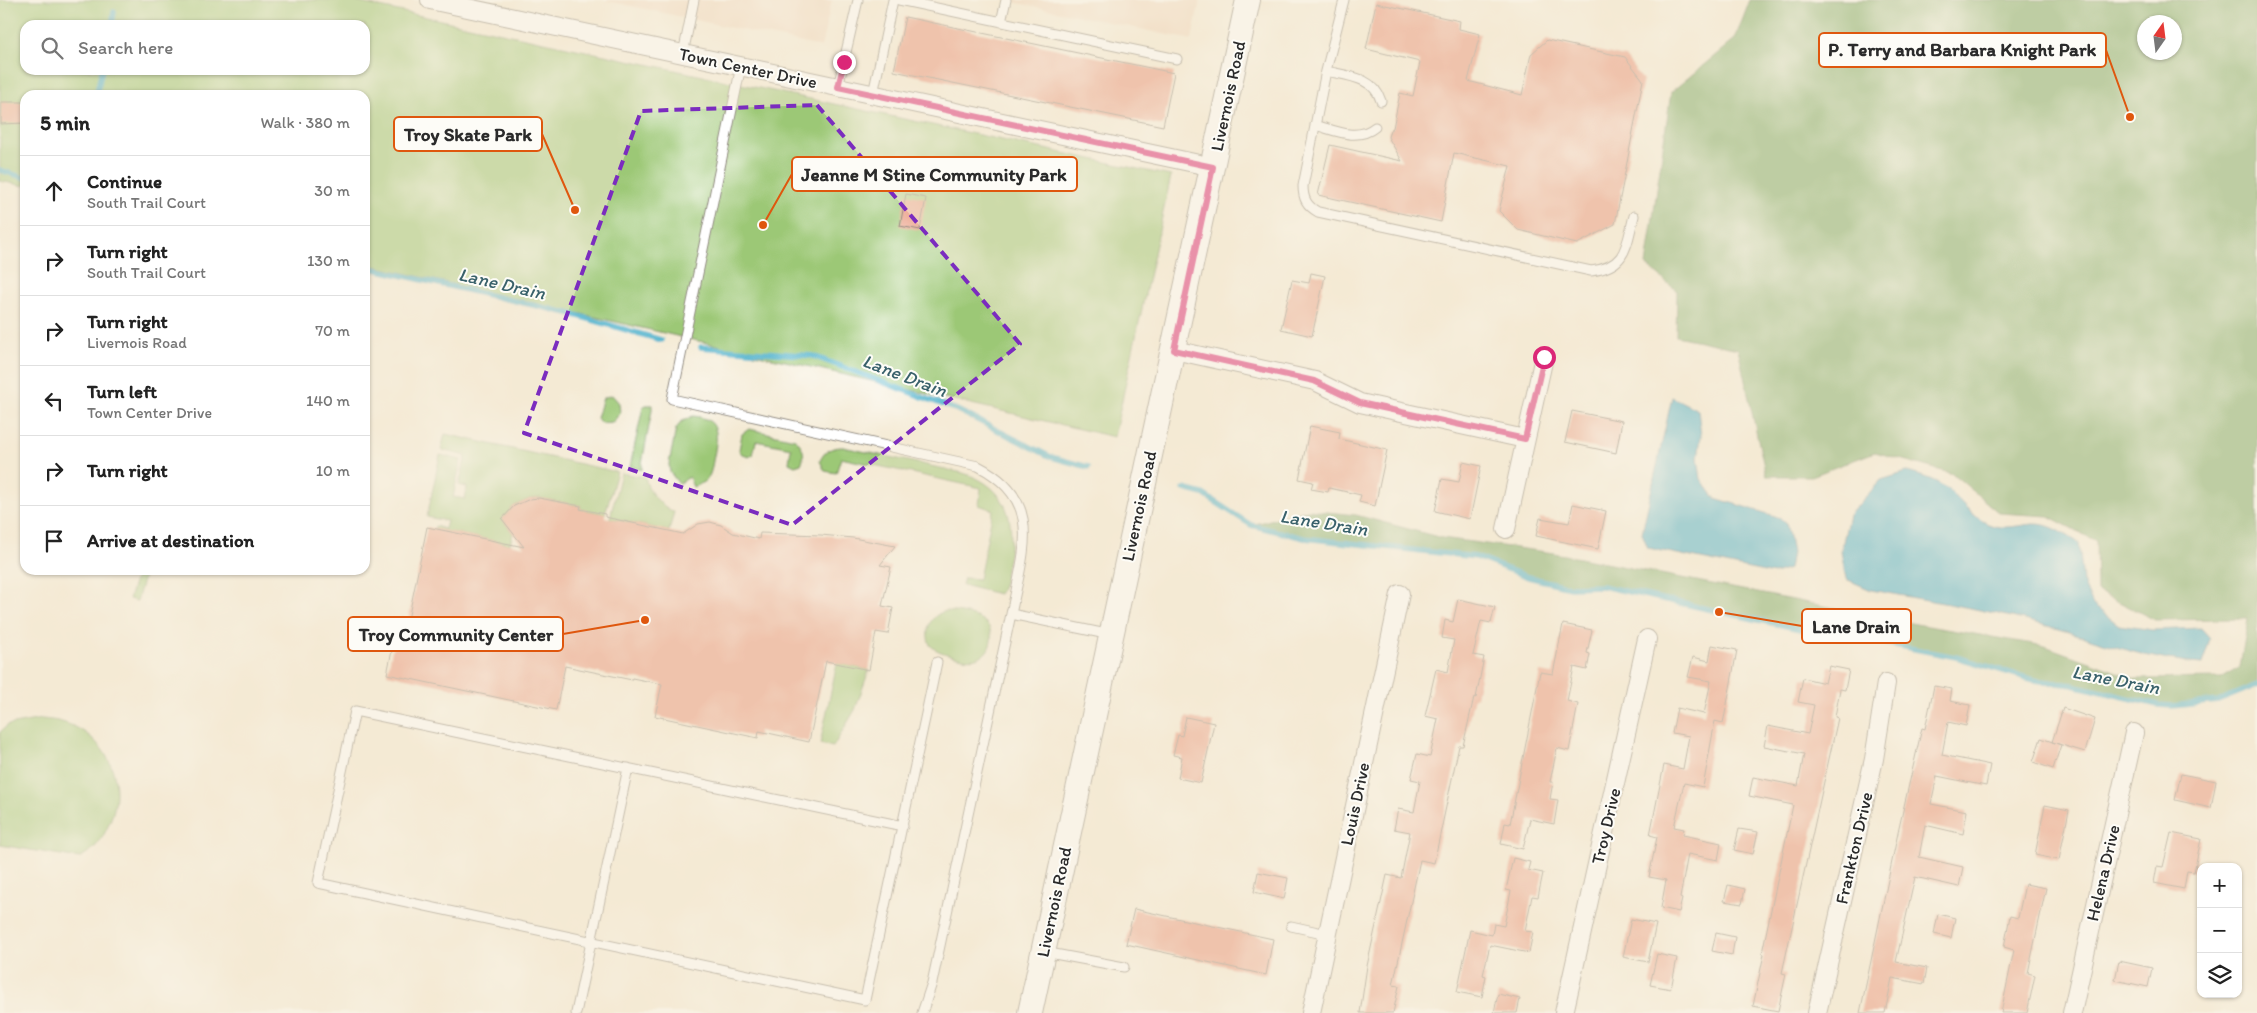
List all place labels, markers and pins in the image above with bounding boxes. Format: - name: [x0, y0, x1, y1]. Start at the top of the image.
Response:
- callout: P. Terry and Barbara Knight Park: [1819, 33, 2106, 67]
- callout: Troy Skate Park: [394, 117, 542, 151]
- callout: Jeanne M Stine Community Park: [792, 157, 1077, 191]
- callout: Lane Drain: [1802, 609, 1911, 643]
- callout: Troy Community Center: [348, 617, 563, 651]

